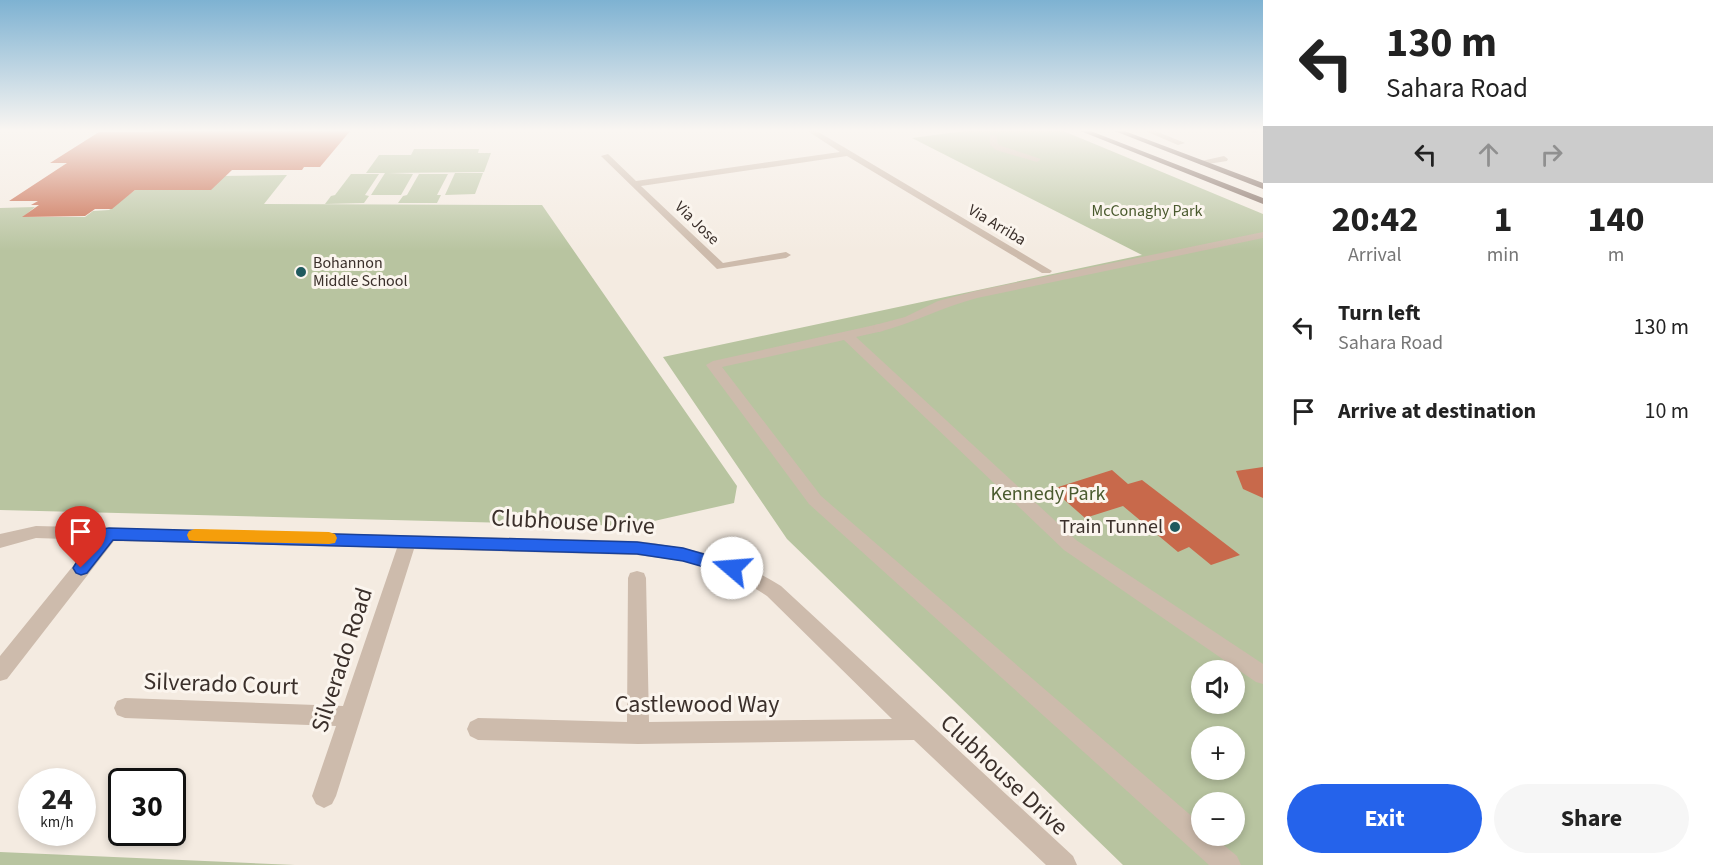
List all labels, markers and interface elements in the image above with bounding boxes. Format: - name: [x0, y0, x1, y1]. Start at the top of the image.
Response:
- text: 130 m: [1386, 13, 1497, 73]
- icon: left: [1287, 24, 1365, 102]
- text: Sahara Road: [1386, 69, 1528, 108]
- icon: left: [1409, 138, 1442, 171]
- icon: ahead: [1472, 138, 1505, 171]
- icon: right: [1535, 138, 1568, 171]
- text: 20:42: [1331, 194, 1418, 245]
- text: 1: [1493, 194, 1512, 245]
- text: 140: [1588, 194, 1645, 245]
- street label: Via Jose: [670, 196, 724, 250]
- street label: Via Arriba: [964, 199, 1030, 251]
- park label: McConaghy Park: [1092, 200, 1203, 222]
- text: Arrival: [1348, 241, 1402, 269]
- text: min: [1487, 241, 1519, 269]
- text: m: [1608, 241, 1624, 269]
- place label: Bohannon Middle School: [313, 252, 408, 292]
- marker: Bohannon Middle School: [294, 265, 308, 279]
- text: Turn left: [1338, 297, 1420, 329]
- icon: left: [1287, 311, 1320, 344]
- text: 130 m: [1634, 311, 1689, 343]
- text: Sahara Road: [1338, 329, 1443, 357]
- icon: arrive: [1287, 395, 1320, 428]
- text: Arrive at destination: [1338, 395, 1536, 427]
- text: 10 m: [1644, 395, 1689, 427]
- park label: Kennedy Park: [991, 480, 1106, 508]
- street label: Clubhouse Drive: [490, 500, 656, 544]
- pin: [55, 506, 106, 568]
- place label: Train Tunnel: [1059, 513, 1163, 541]
- icon: arrive: [64, 515, 97, 548]
- marker: Train Tunnel: [1168, 520, 1182, 534]
- position arrow: [700, 536, 764, 600]
- street label: Silverado Road: [302, 583, 382, 737]
- map controls: [1191, 660, 1245, 846]
- button: sound: [1191, 660, 1245, 714]
- street label: Silverado Court: [143, 664, 299, 704]
- street label: Castlewood Way: [615, 687, 779, 722]
- street label: Clubhouse Drive: [932, 706, 1076, 844]
- button: +: [1191, 726, 1245, 780]
- speed limit sign: 30: [108, 768, 186, 846]
- text: 24: [41, 778, 73, 821]
- button: Exit: [1287, 784, 1482, 853]
- button: Share: [1494, 784, 1689, 853]
- button: −: [1191, 792, 1245, 846]
- text: km/h: [40, 812, 74, 833]

